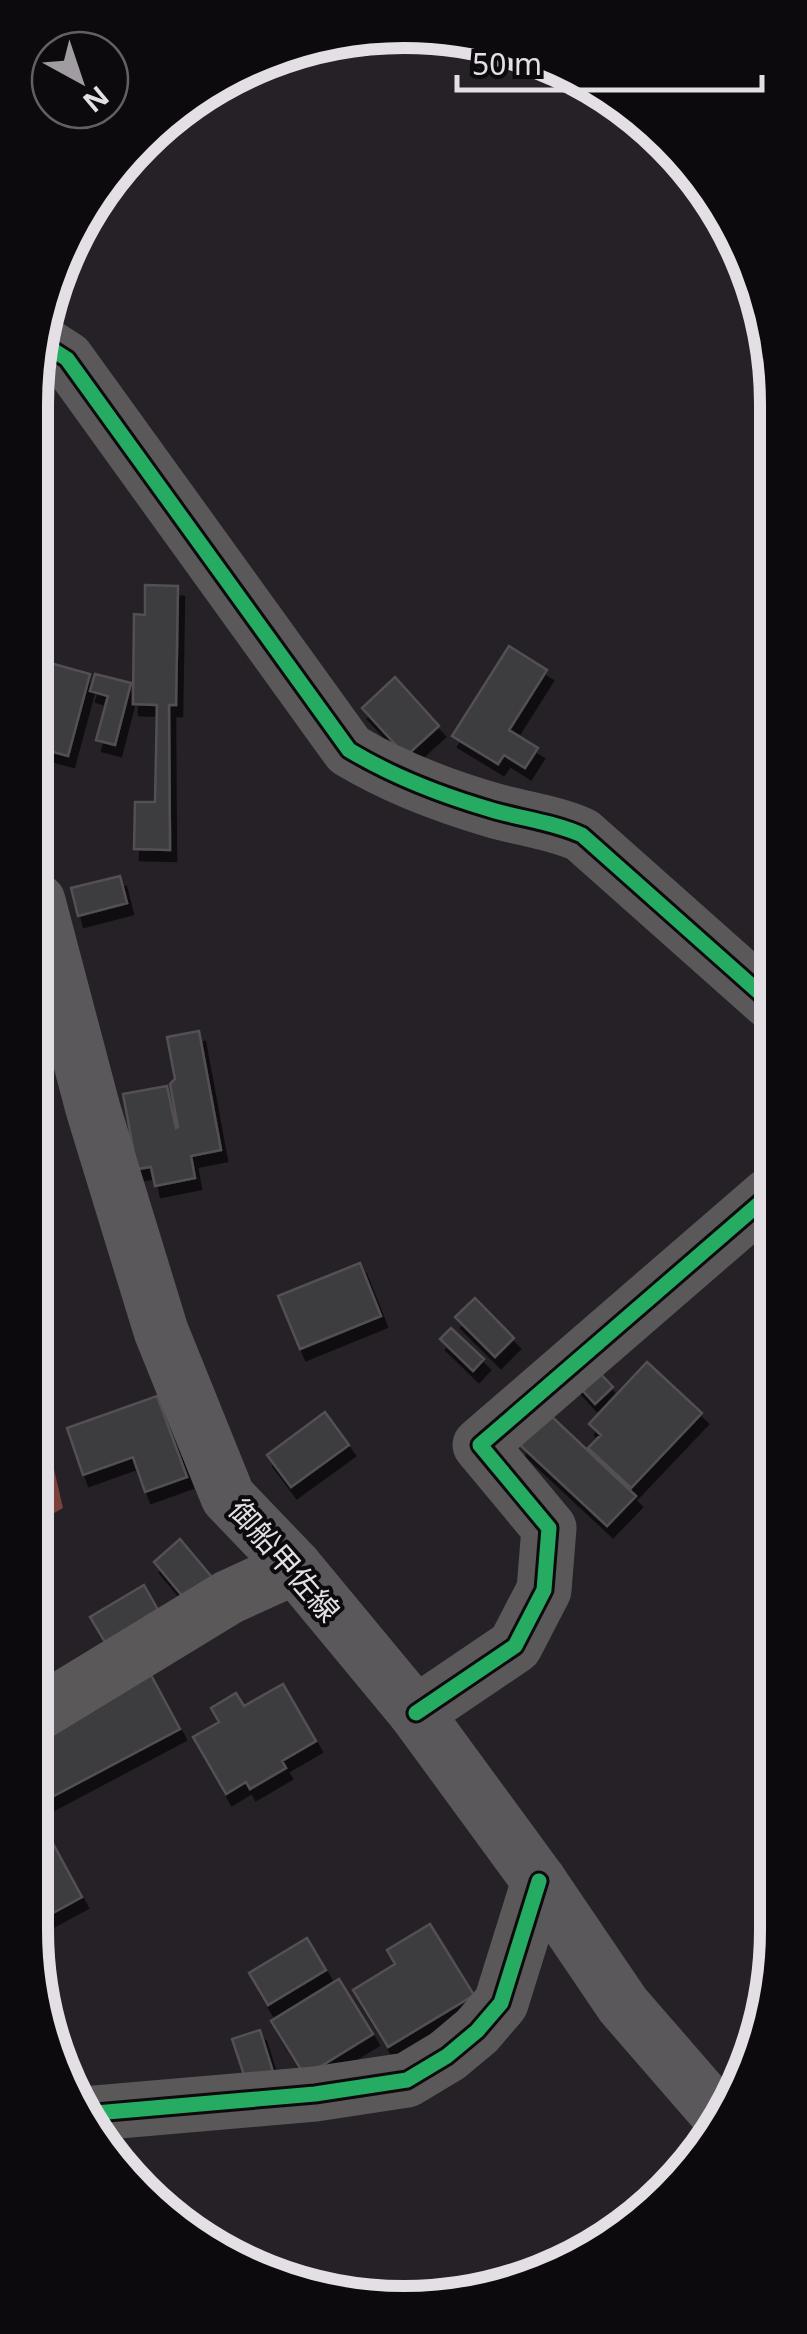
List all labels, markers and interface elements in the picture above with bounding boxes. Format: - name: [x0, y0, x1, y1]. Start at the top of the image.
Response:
- north arrow: [30, 30, 130, 130]
- scale bar: [457, 30, 762, 92]
- text: 50 m: [472, 43, 542, 84]
- text: N: [76, 78, 118, 122]
- street label: 御船甲佐線: [220, 1490, 350, 1630]

